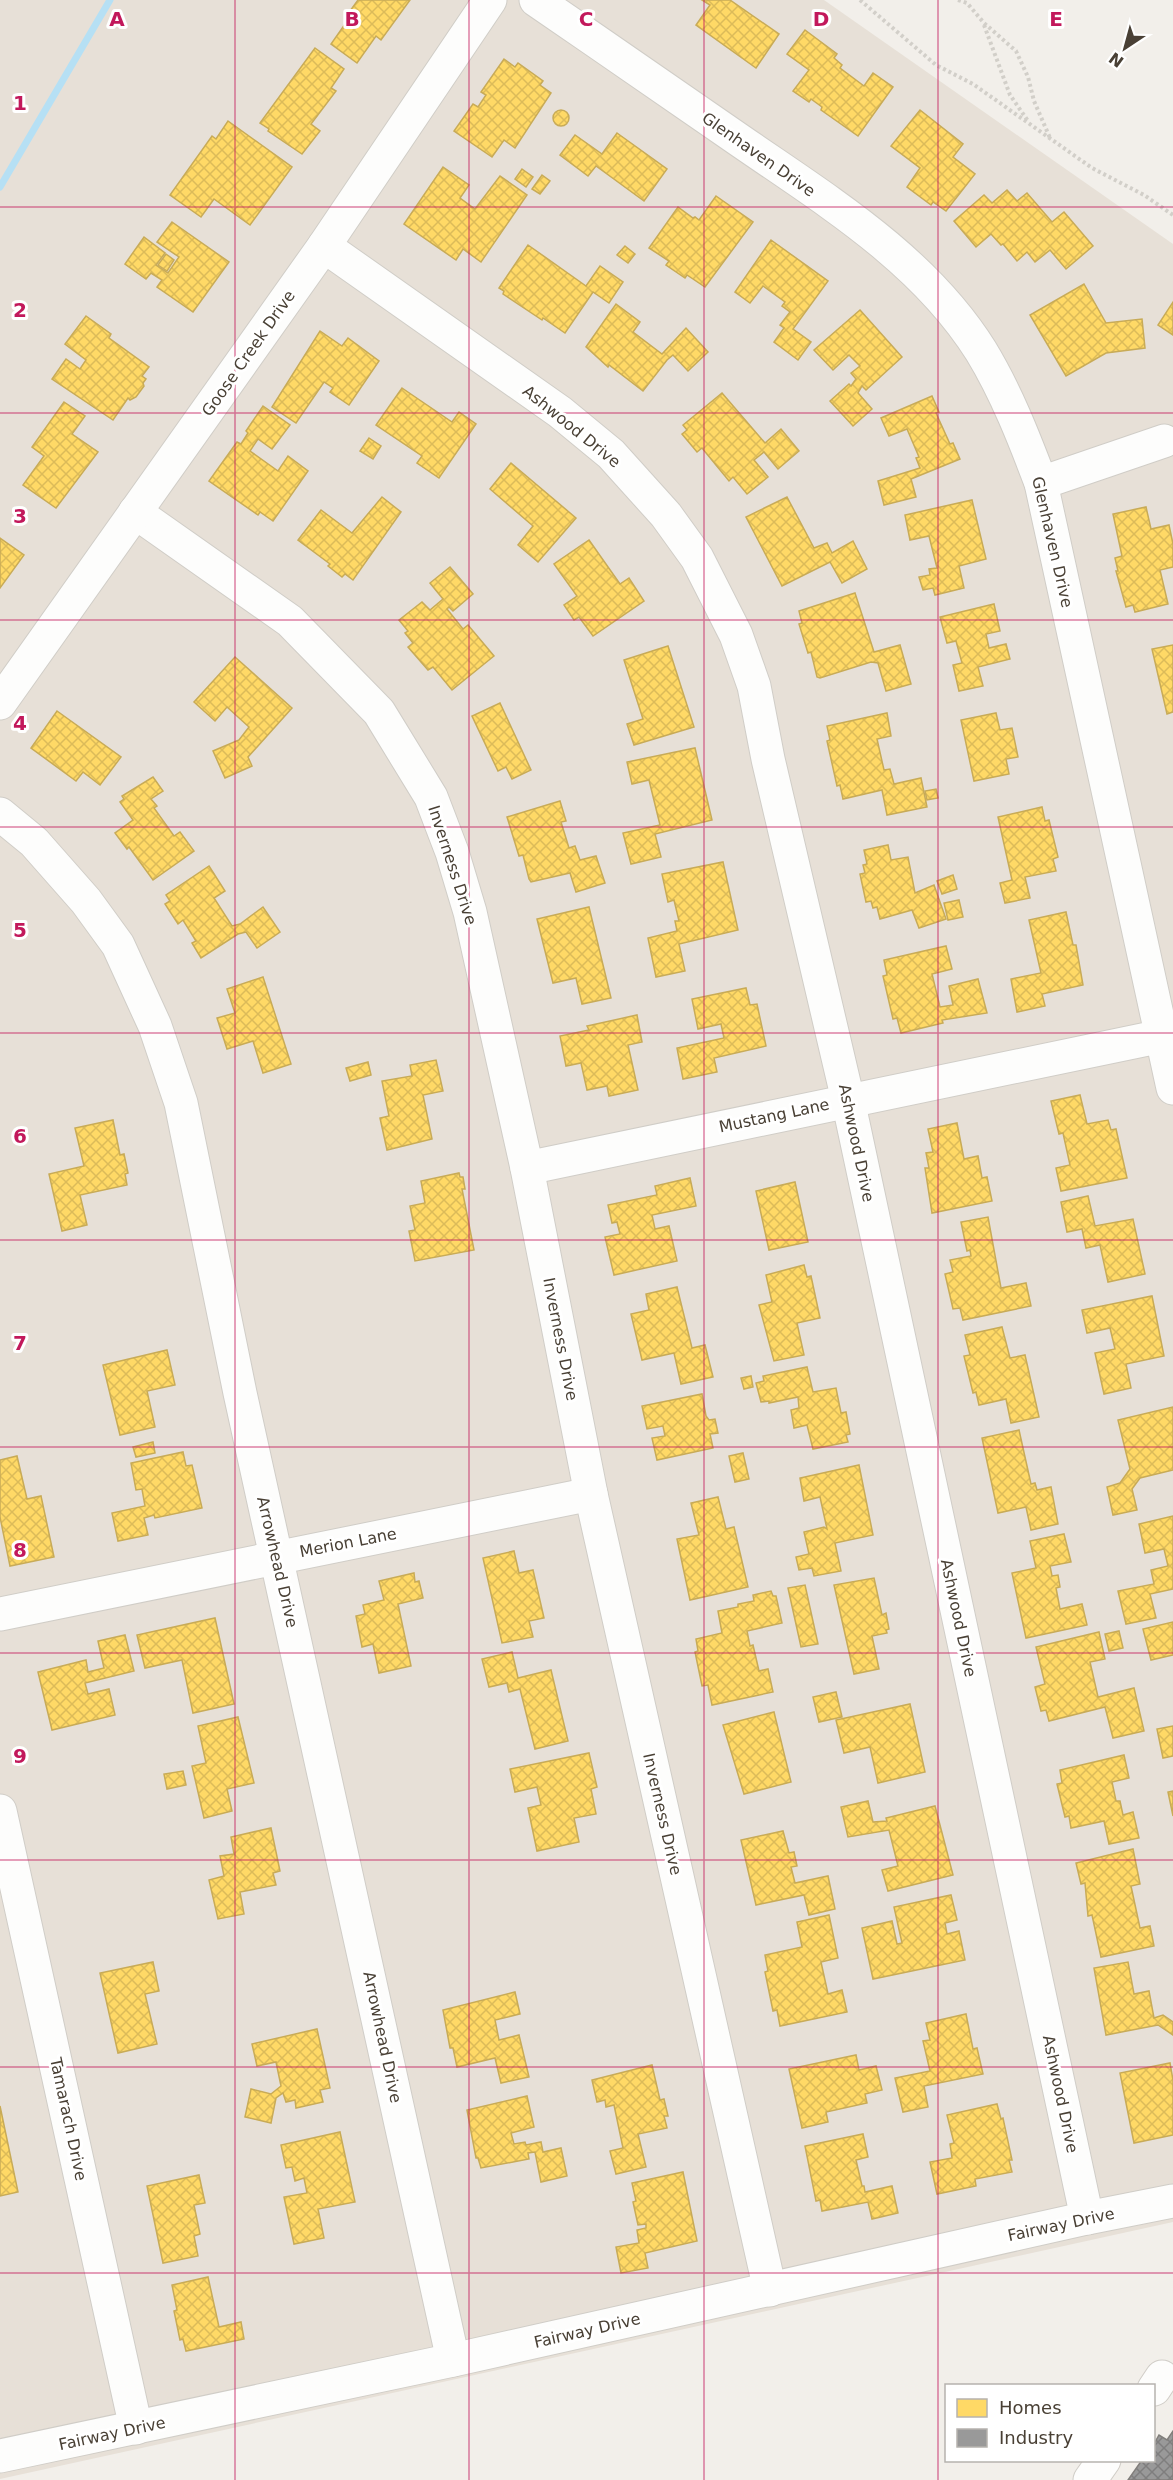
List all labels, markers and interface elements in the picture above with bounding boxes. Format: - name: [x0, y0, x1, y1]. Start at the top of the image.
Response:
- text: A: [109, 7, 125, 31]
- text: B: [344, 7, 360, 31]
- text: C: [579, 7, 593, 31]
- text: D: [813, 7, 829, 31]
- text: E: [1049, 7, 1063, 31]
- north arrow: [1095, 18, 1155, 78]
- text: N: [1105, 48, 1127, 71]
- text: 1: [13, 91, 27, 115]
- street label: Glenhaven Drive: [698, 108, 819, 201]
- street label: Goose Creek Drive: [198, 287, 299, 420]
- text: 2: [13, 298, 27, 322]
- street label: Ashwood Drive: [519, 381, 624, 472]
- street label: Glenhaven Drive: [1028, 475, 1077, 610]
- text: 3: [13, 504, 27, 528]
- text: 4: [13, 711, 27, 735]
- street label: Inverness Drive: [424, 803, 481, 927]
- text: 5: [13, 918, 27, 942]
- street label: Ashwood Drive: [835, 1082, 878, 1204]
- street label: Mustang Lane: [717, 1095, 831, 1136]
- text: 6: [13, 1124, 27, 1148]
- street label: Inverness Drive: [539, 1276, 582, 1402]
- text: 7: [13, 1331, 27, 1355]
- street label: Arrowhead Drive: [253, 1495, 302, 1630]
- street label: Merion Lane: [298, 1524, 398, 1561]
- text: 8: [13, 1538, 27, 1562]
- street label: Ashwood Drive: [937, 1557, 980, 1679]
- text: 9: [13, 1744, 27, 1768]
- street label: Inverness Drive: [639, 1751, 686, 1877]
- street label: Arrowhead Drive: [359, 1970, 406, 2105]
- street label: Ashwood Drive: [1039, 2033, 1082, 2155]
- street label: Tamarach Drive: [46, 2055, 91, 2182]
- street label: Fairway Drive: [1006, 2204, 1116, 2245]
- street label: Fairway Drive: [532, 2309, 642, 2352]
- legend: [945, 2384, 1155, 2462]
- text: Homes: [999, 2397, 1062, 2418]
- street label: Fairway Drive: [57, 2413, 167, 2454]
- text: Industry: [999, 2427, 1073, 2448]

